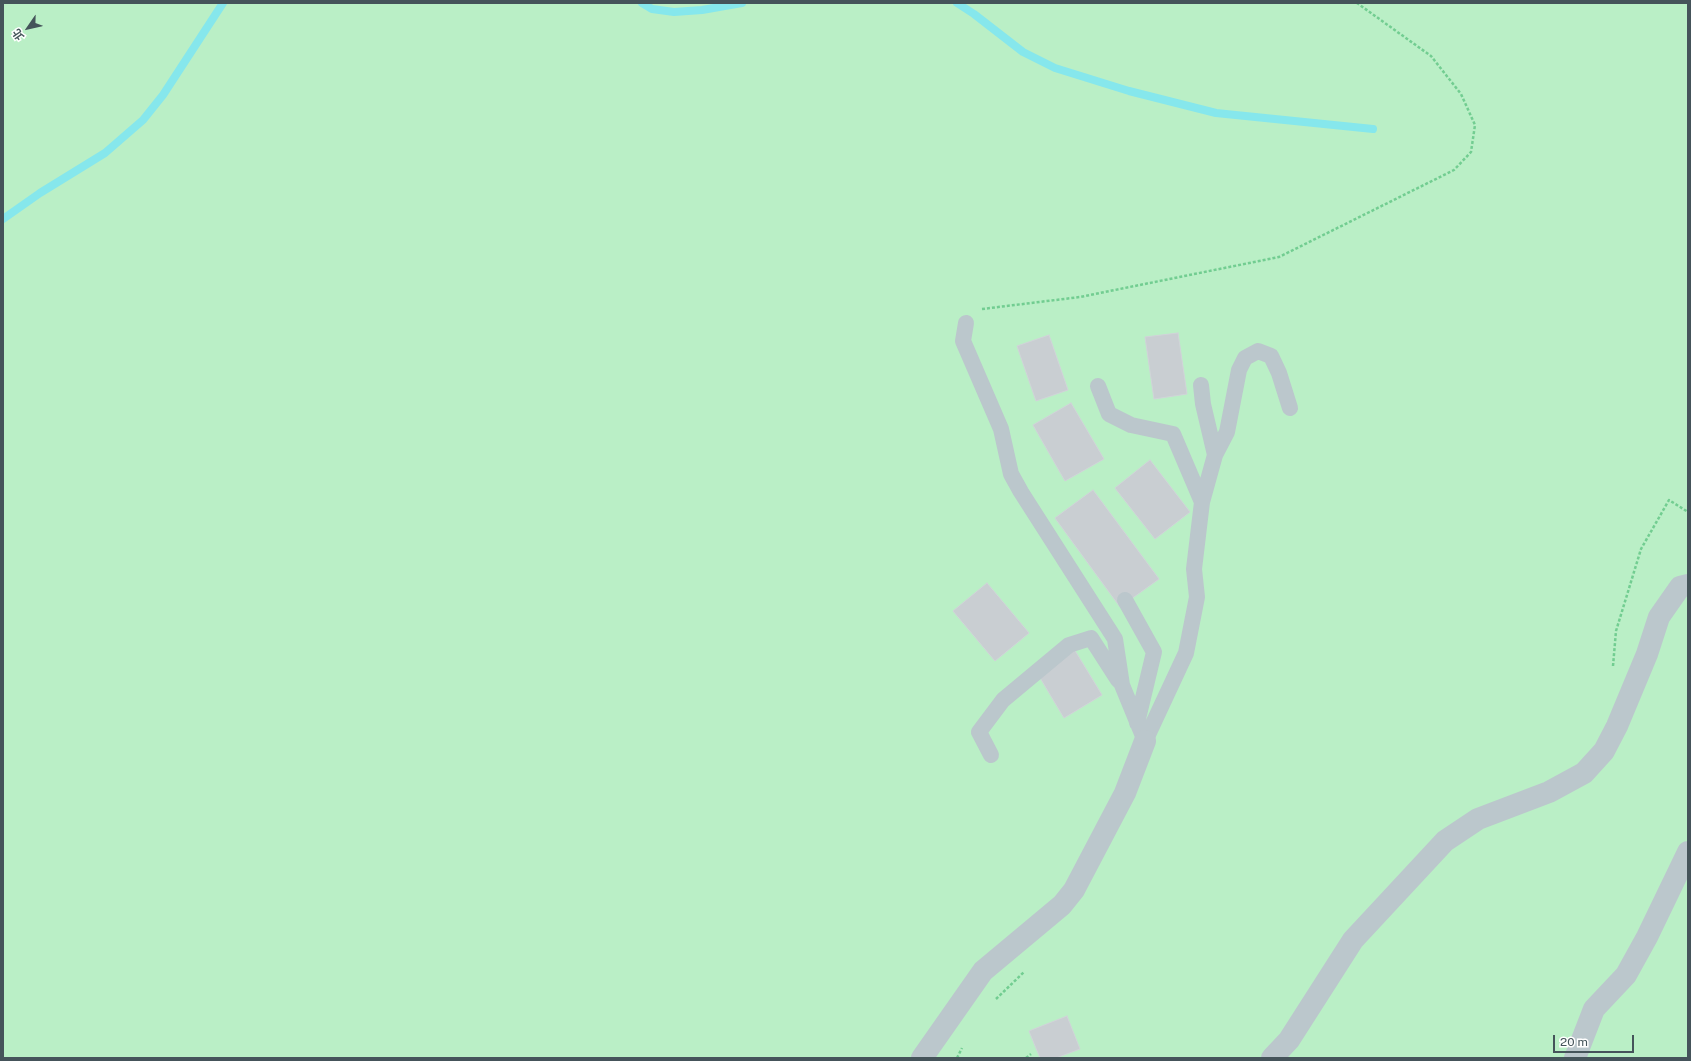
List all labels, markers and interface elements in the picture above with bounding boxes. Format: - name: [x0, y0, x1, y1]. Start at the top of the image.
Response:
- north arrow: [8, 8, 48, 48]
- text: 北: [10, 27, 26, 43]
- scale bar: [1555, 1027, 1636, 1053]
- text: 20 m: [1560, 1035, 1588, 1049]

